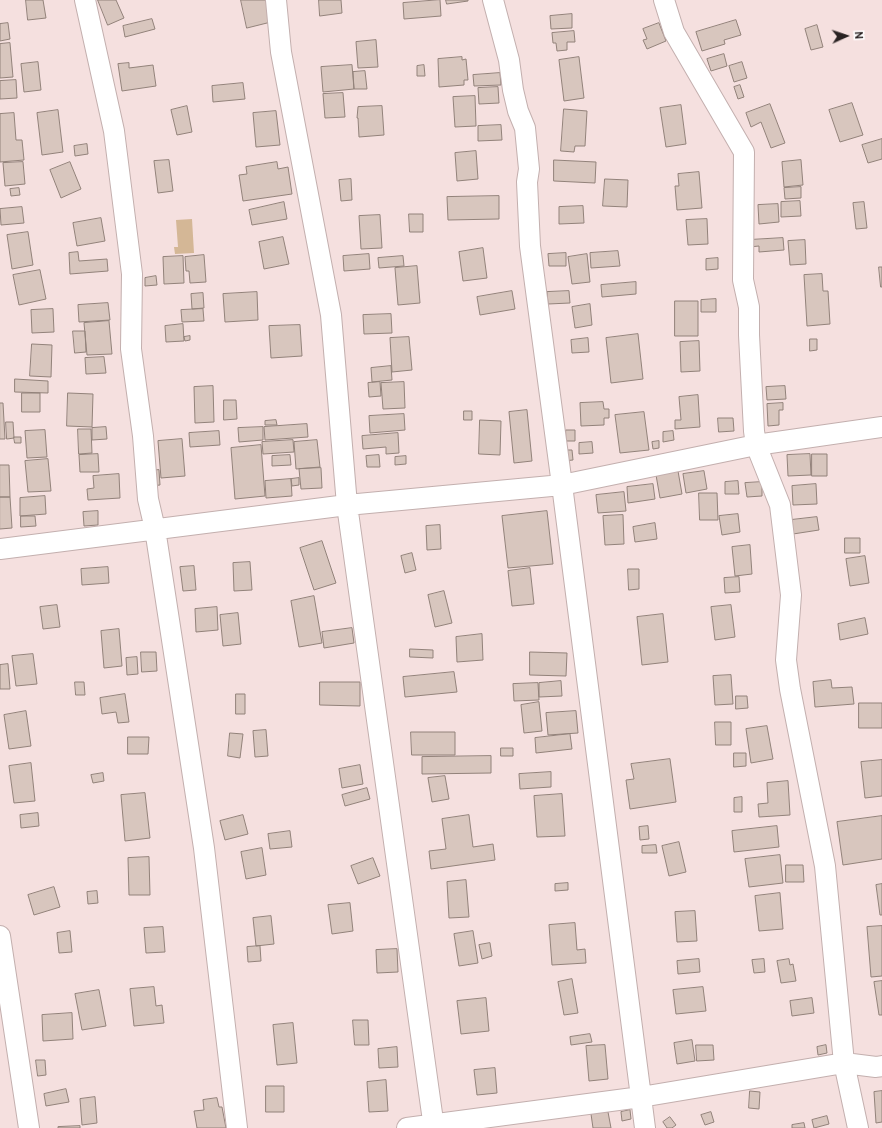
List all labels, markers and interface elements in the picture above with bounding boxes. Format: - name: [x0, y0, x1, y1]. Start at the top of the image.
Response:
- north arrow: [826, 16, 866, 56]
- text: N: [851, 31, 865, 40]

